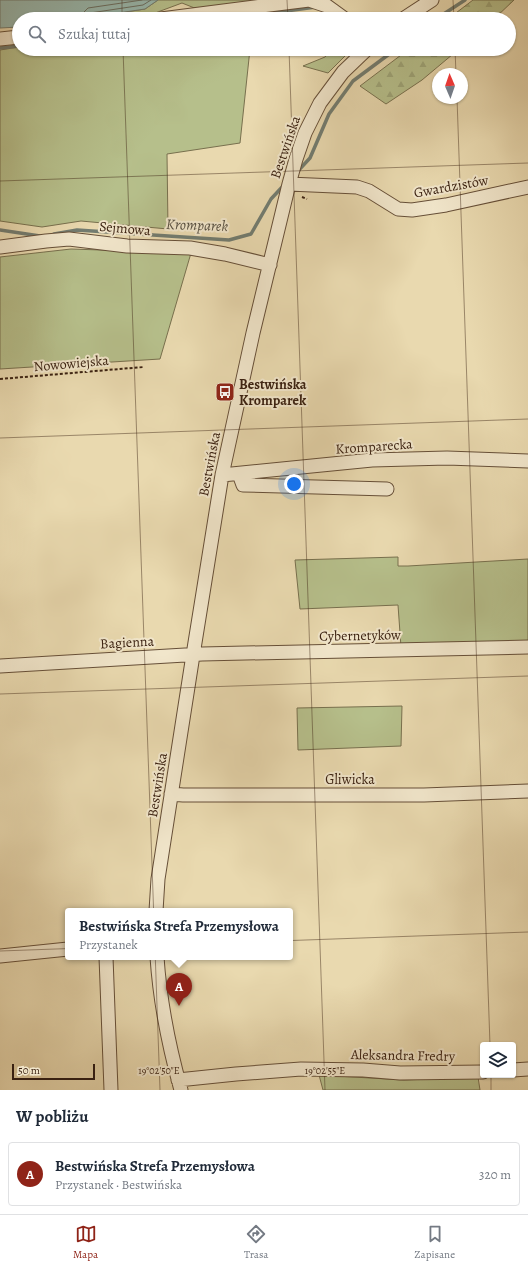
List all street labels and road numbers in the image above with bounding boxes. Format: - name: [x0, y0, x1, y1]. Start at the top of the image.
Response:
- street label: Bestwińska: [266, 113, 305, 181]
- street label: Gwardzistów: [412, 171, 490, 202]
- street label: Sejmowa: [98, 217, 152, 240]
- street label: Nowowiejska: [33, 351, 110, 376]
- street label: Bestwińska: [194, 430, 225, 498]
- street label: Kromparecka: [335, 434, 414, 459]
- street label: Cybernetyków: [319, 625, 401, 646]
- street label: Bagienna: [100, 632, 155, 653]
- street label: Bestwińska: [143, 751, 172, 819]
- street label: Gliwicka: [325, 770, 375, 789]
- street label: Aleksandra Fredry: [350, 1045, 456, 1066]

